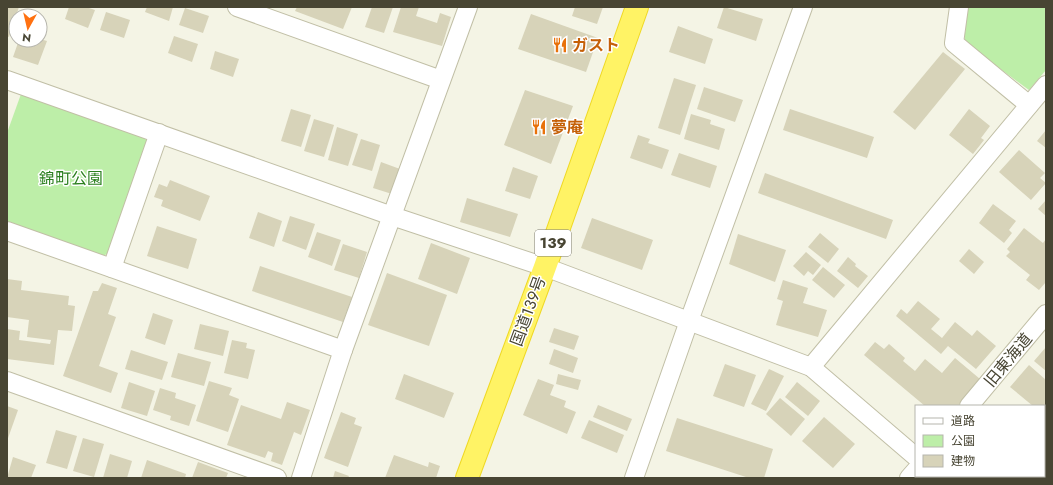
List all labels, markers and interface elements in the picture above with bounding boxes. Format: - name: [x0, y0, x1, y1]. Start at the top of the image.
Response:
- north arrow: [8, 8, 48, 48]
- text: N: [21, 29, 32, 46]
- place label: ガスト: [572, 34, 620, 57]
- restaurant icon: ガスト: [551, 36, 569, 54]
- place label: 夢庵: [551, 116, 583, 139]
- restaurant icon: 夢庵: [530, 118, 548, 136]
- park label: 錦町公園: [39, 167, 103, 190]
- road number: 139: [535, 230, 571, 256]
- street label: 国道139号: [505, 273, 551, 349]
- street label: 旧東海道: [979, 328, 1037, 392]
- legend: [915, 405, 1045, 477]
- text: 道路: [951, 412, 975, 430]
- text: 公園: [951, 432, 975, 450]
- text: 建物: [951, 452, 975, 470]

